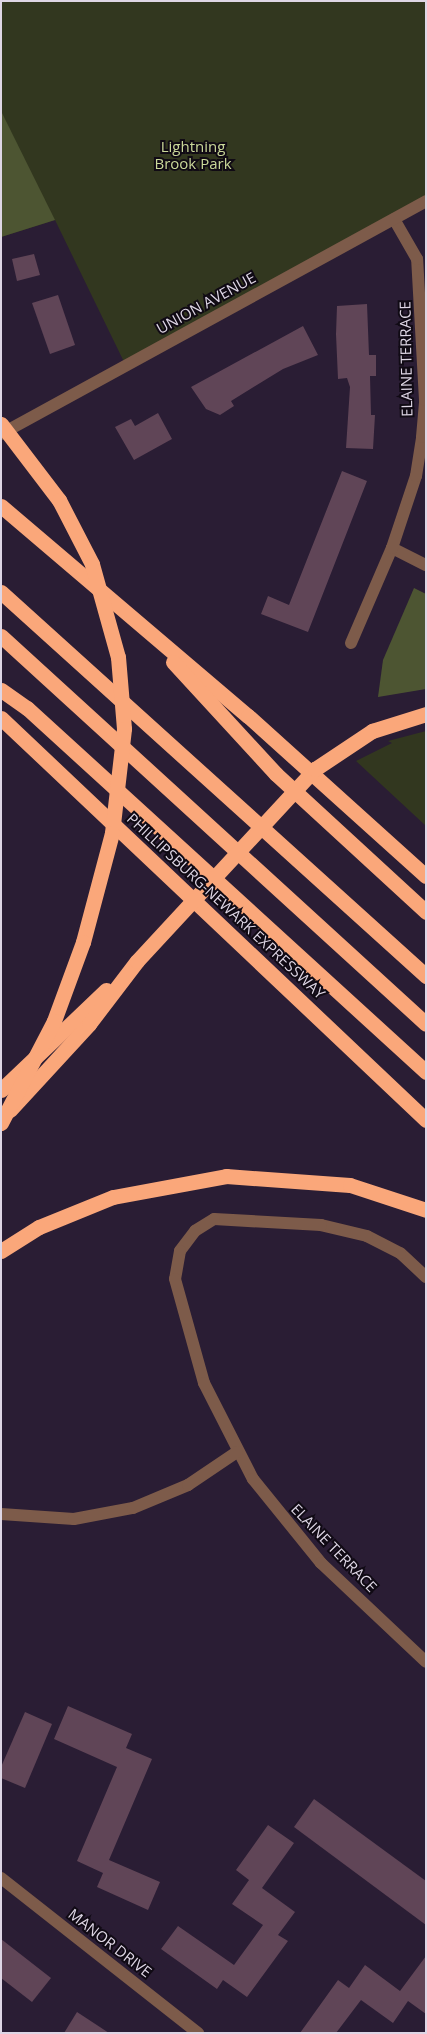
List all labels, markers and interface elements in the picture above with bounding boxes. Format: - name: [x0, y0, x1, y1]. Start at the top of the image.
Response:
- park label: Lightning Brook Park: [154, 137, 232, 172]
- street label: UNION AVENUE: [153, 268, 259, 338]
- street label: ELAINE TERRACE: [396, 301, 416, 417]
- street label: PHILLIPSBURG-NEWARK EXPRESSWAY: [123, 809, 329, 1003]
- street label: ELAINE TERRACE: [287, 1500, 381, 1596]
- street label: MANOR DRIVE: [65, 1905, 155, 1981]

